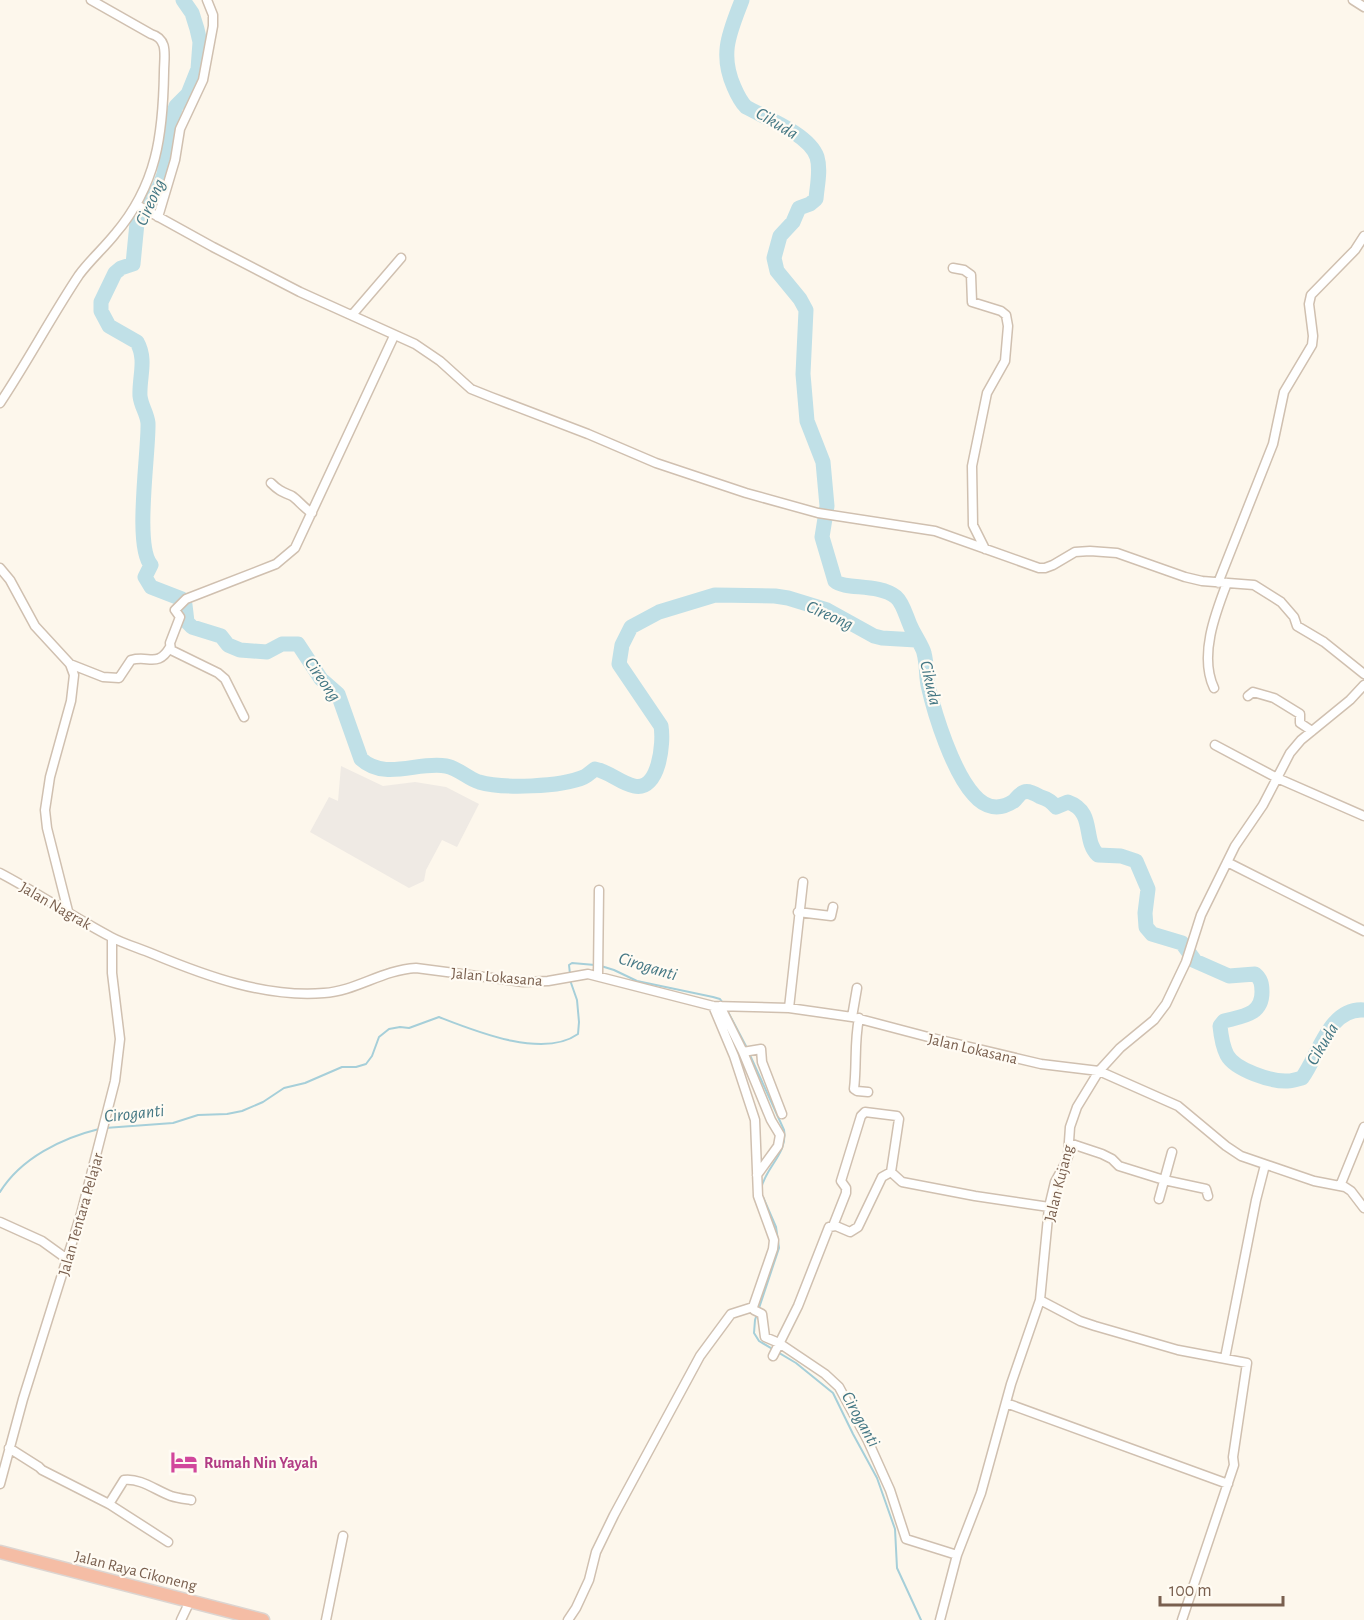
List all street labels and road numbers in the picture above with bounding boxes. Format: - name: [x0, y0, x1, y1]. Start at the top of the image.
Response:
- street label: Jalan Nagrak: [17, 879, 95, 933]
- street label: Jalan Lokasana: [451, 965, 543, 989]
- street label: Jalan Lokasana: [926, 1031, 1019, 1067]
- street label: Jalan Kujang: [1042, 1143, 1077, 1223]
- street label: Jalan Tentara Pelajar: [56, 1150, 107, 1278]
- street label: Jalan Raya Cikoneng: [73, 1548, 199, 1595]

